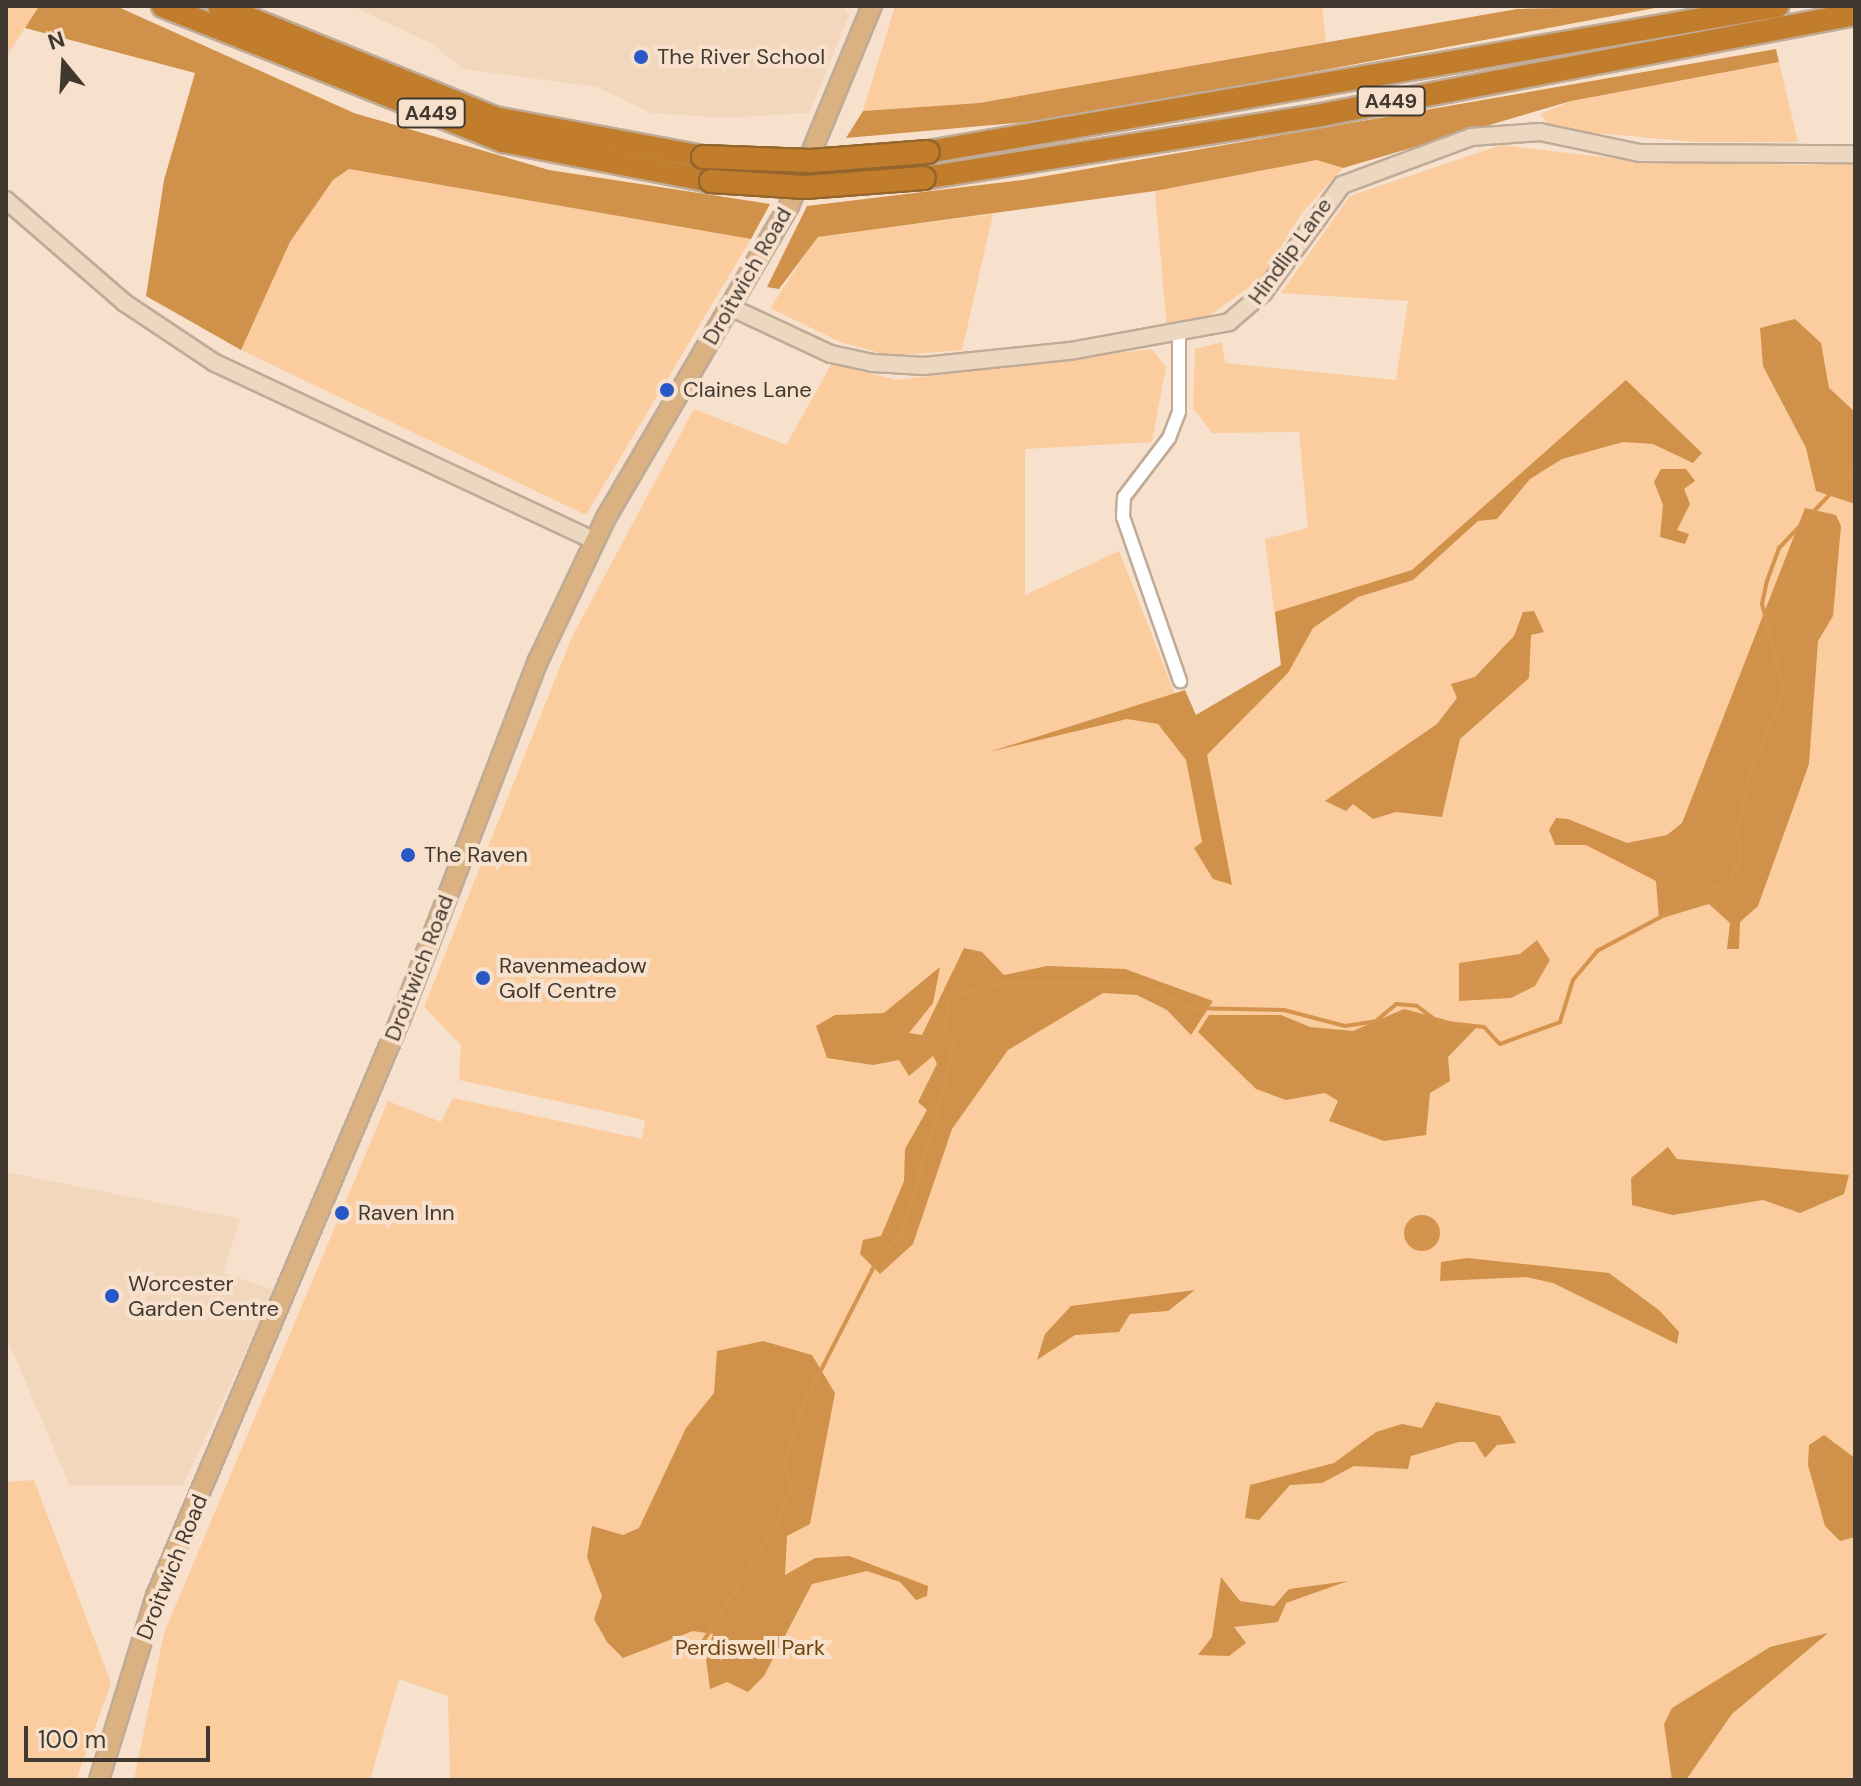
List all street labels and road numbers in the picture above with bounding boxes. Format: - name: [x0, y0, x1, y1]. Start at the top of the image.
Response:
- road number: A449: [1355, 85, 1427, 117]
- road number: A449: [395, 97, 467, 129]
- street label: Hindlip Lane: [1243, 193, 1337, 309]
- street label: Droitwich Road: [697, 203, 797, 349]
- street label: Droitwich Road: [379, 891, 459, 1045]
- street label: Droitwich Road: [131, 1491, 213, 1643]

